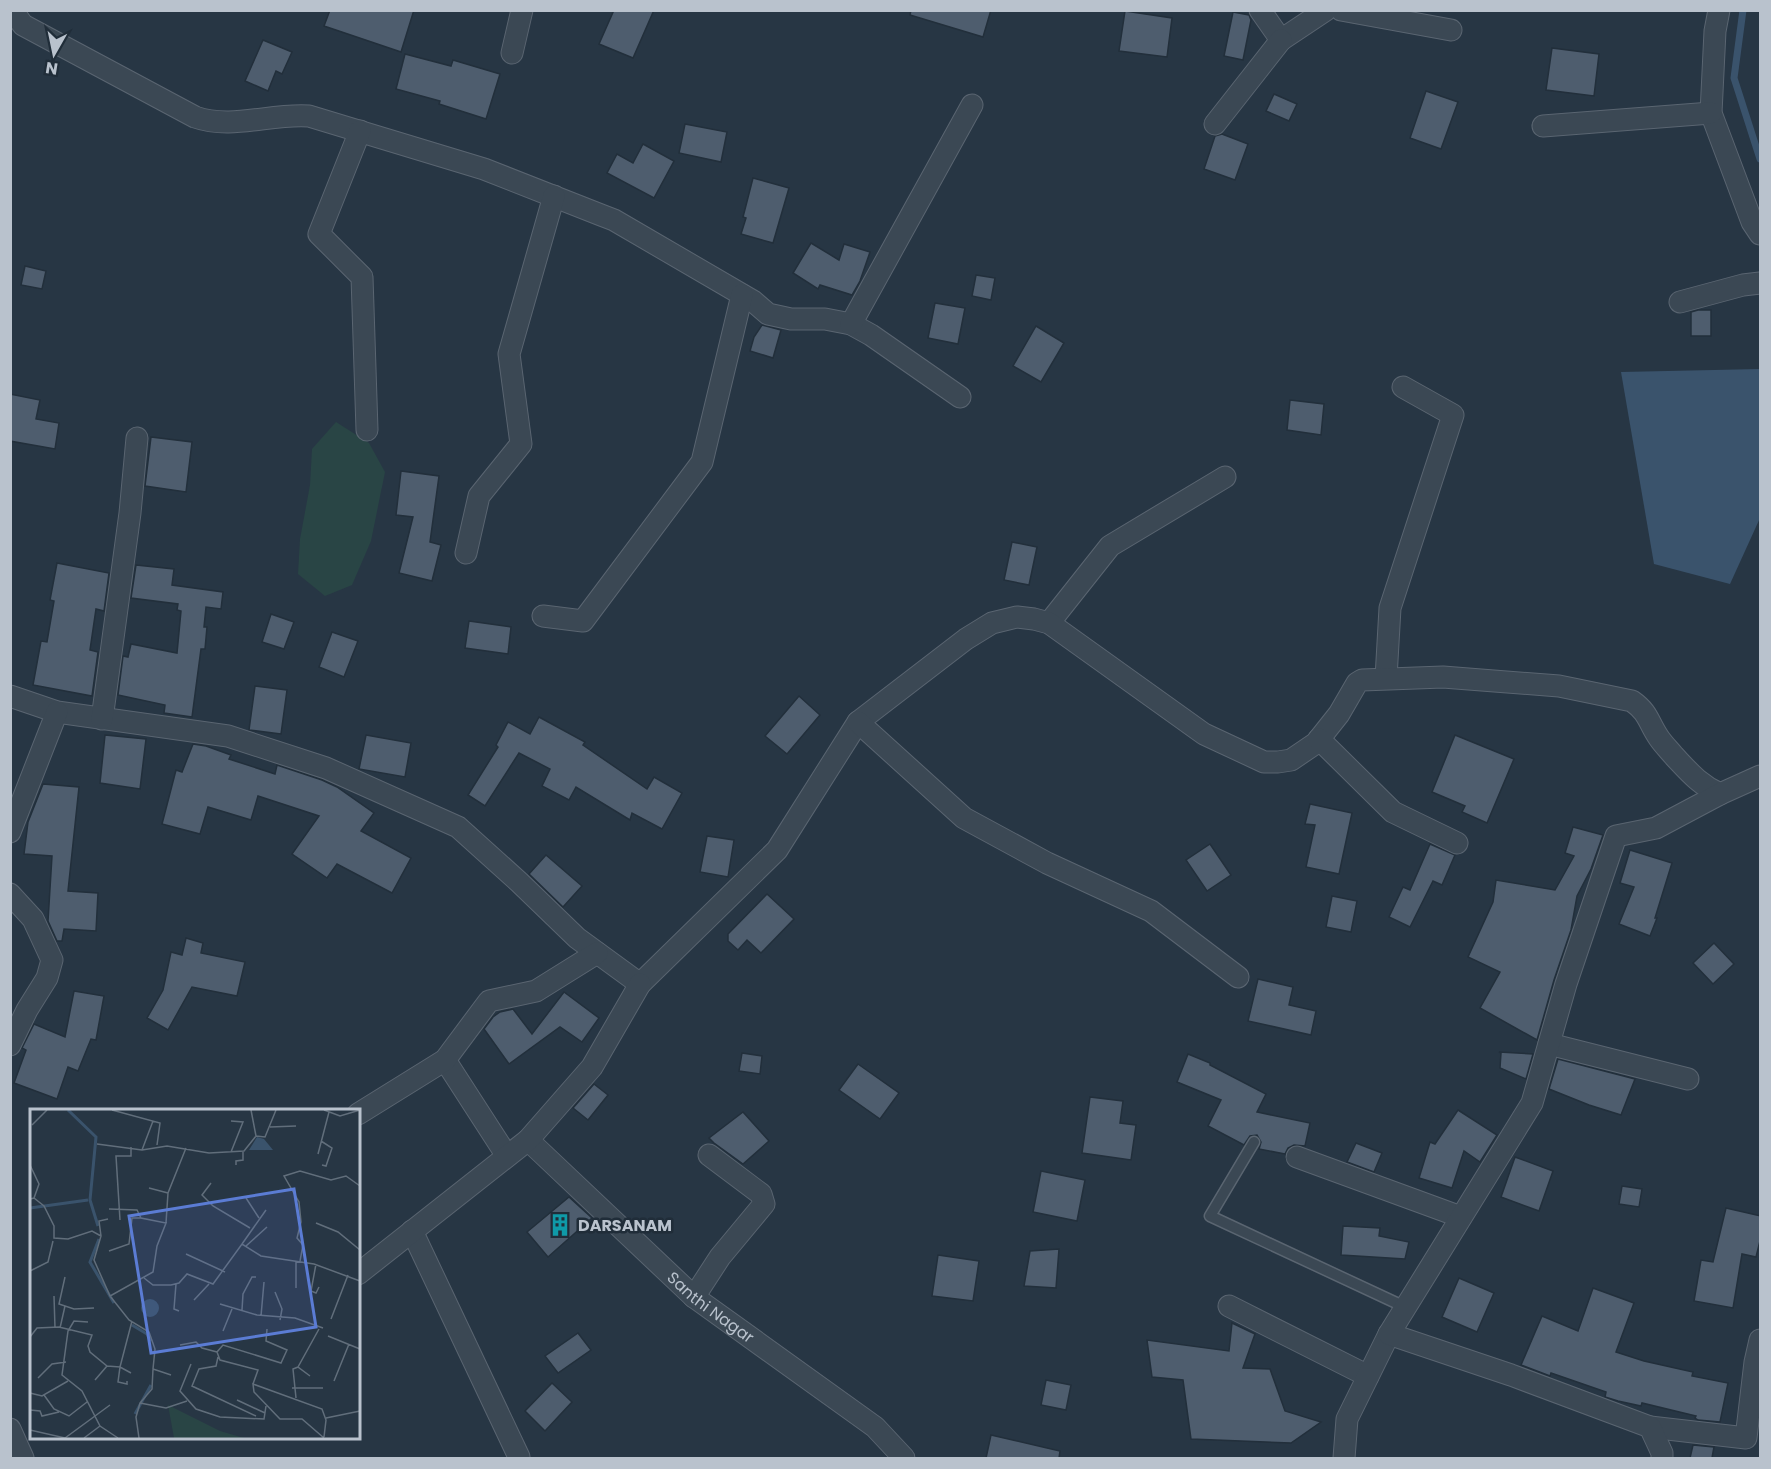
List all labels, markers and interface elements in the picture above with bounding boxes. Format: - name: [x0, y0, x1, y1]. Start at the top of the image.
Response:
- north arrow: [24, 24, 84, 84]
- text: N: [44, 56, 59, 81]
- inset map: [30, 1109, 360, 1439]
- building icon: DARSANAM: [547, 1212, 573, 1238]
- place label: DARSANAM: [578, 1214, 672, 1237]
- street label: Santhi Nagar: [662, 1267, 759, 1349]

